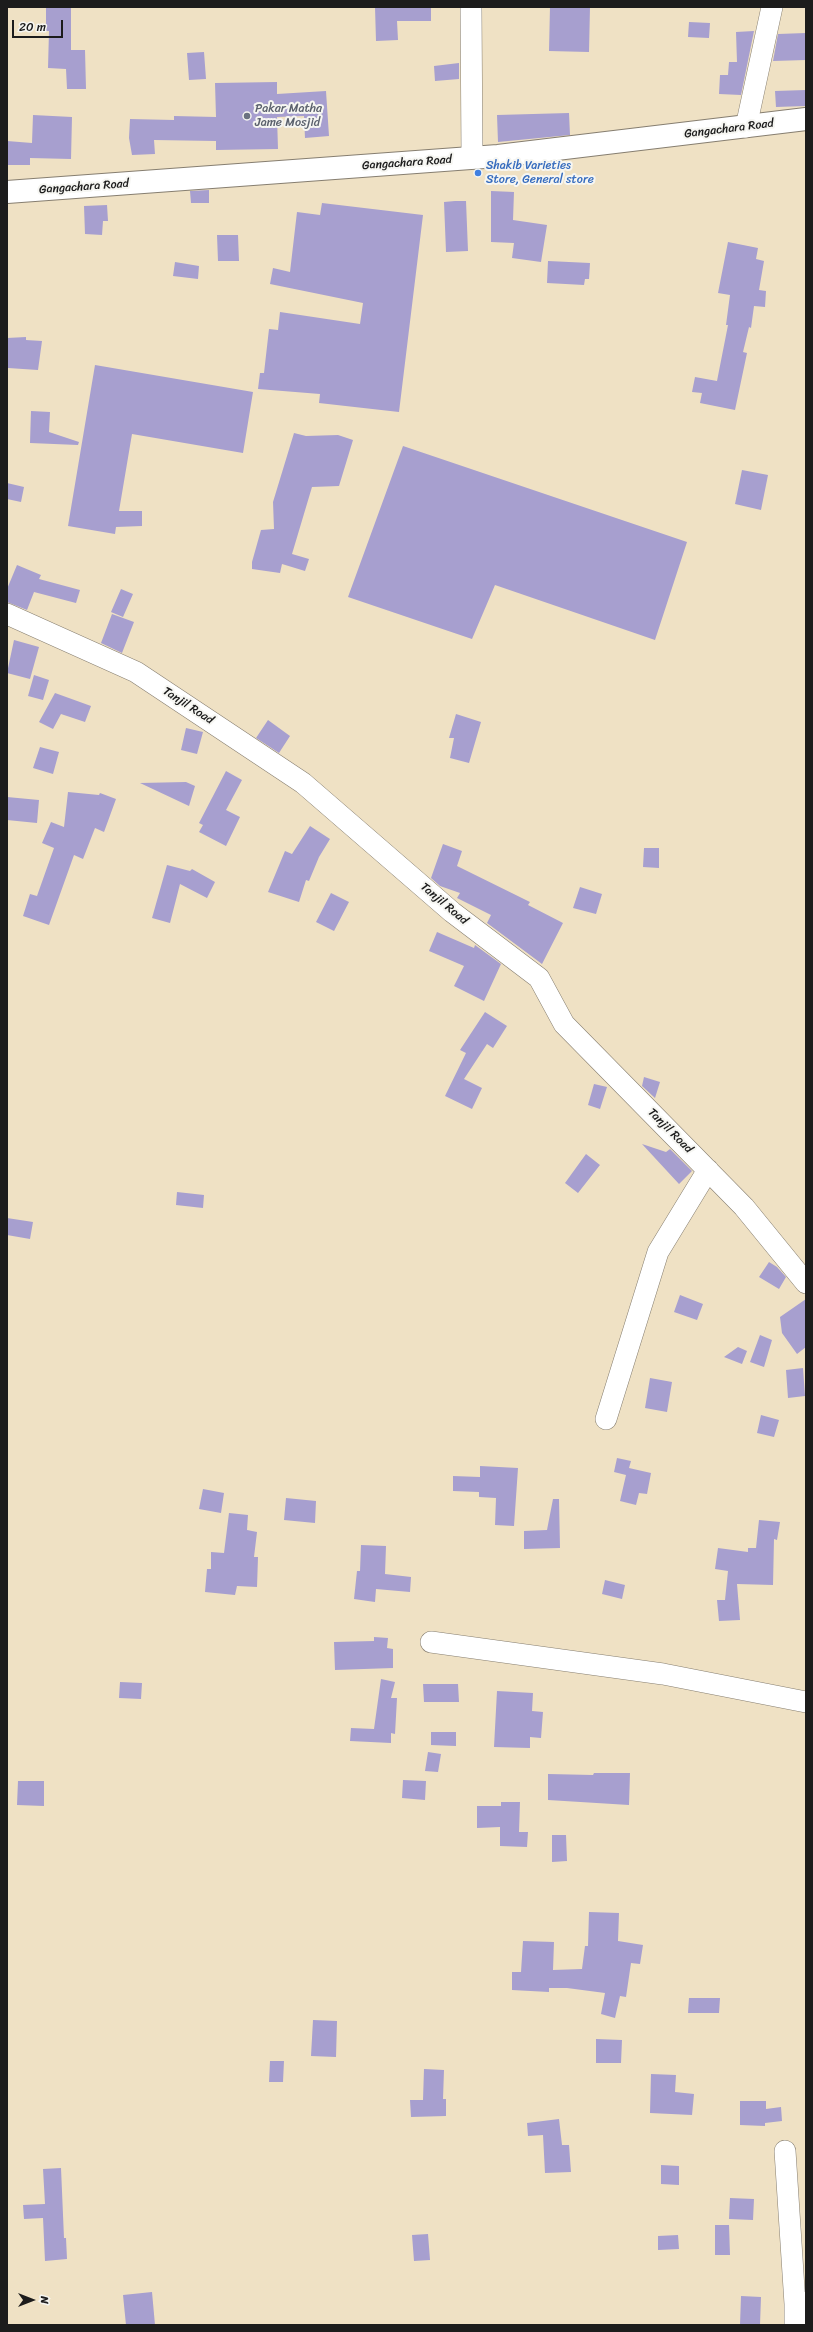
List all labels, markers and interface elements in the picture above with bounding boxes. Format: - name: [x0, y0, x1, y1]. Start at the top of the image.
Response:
- scale bar: [14, 12, 65, 38]
- text: 20 m: [19, 16, 46, 38]
- place label: Pakar Matha Jame Mosjid: [255, 102, 322, 130]
- marker: Pakar Matha Jame Mosjid: [242, 111, 252, 121]
- street label: Gangachara Road: [683, 116, 775, 142]
- street label: Gangachara Road: [362, 153, 452, 173]
- place label: Shakib Varieties Store, General store: [486, 159, 594, 187]
- marker: Shakib Varieties Store, General store: [473, 168, 483, 178]
- street label: Gangachara Road: [39, 177, 129, 197]
- street label: Tanjil Road: [160, 684, 216, 728]
- street label: Tanjil Road: [417, 880, 471, 928]
- street label: Tanjil Road: [645, 1106, 695, 1156]
- north arrow: [12, 2280, 52, 2320]
- text: N: [35, 2296, 54, 2304]

